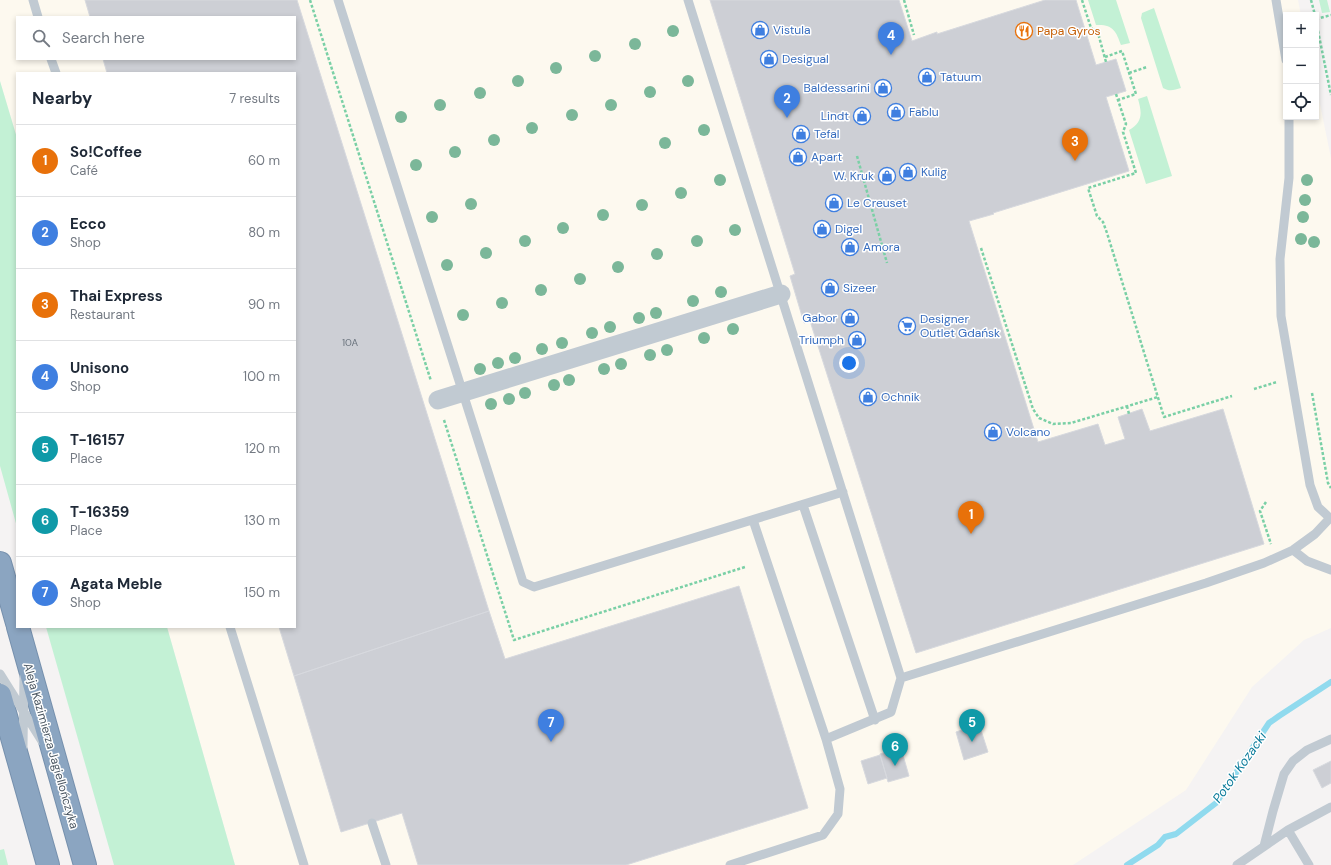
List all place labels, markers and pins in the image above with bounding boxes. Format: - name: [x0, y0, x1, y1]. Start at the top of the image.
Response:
- shop icon: Vistula: [750, 20, 770, 40]
- restaurant icon: Papa Gyros: [1014, 21, 1034, 41]
- place label: Vistula: [773, 22, 810, 38]
- pin: 4: [878, 22, 904, 55]
- place label: Papa Gyros: [1037, 23, 1101, 39]
- shop icon: Desigual: [759, 49, 779, 69]
- place label: Desigual: [782, 51, 829, 67]
- shop icon: Tatuum: [917, 67, 937, 87]
- place label: Tatuum: [940, 69, 981, 85]
- shop icon: Baldessarini: [873, 78, 893, 98]
- place label: Baldessarini: [804, 80, 870, 96]
- pin: 2: [774, 85, 800, 118]
- shop icon: Fablu: [886, 102, 906, 122]
- place label: Fablu: [909, 104, 939, 120]
- shop icon: Lindt: [852, 106, 872, 126]
- place label: Lindt: [821, 108, 849, 124]
- shop icon: Tefal: [791, 124, 811, 144]
- place label: Tefal: [814, 126, 840, 142]
- pin: 3: [1062, 128, 1088, 161]
- shop icon: Apart: [788, 147, 808, 167]
- place label: Apart: [811, 149, 842, 165]
- shop icon: Kulig: [898, 162, 918, 182]
- place label: Kulig: [921, 164, 947, 180]
- shop icon: W. Kruk: [877, 166, 897, 186]
- place label: W. Kruk: [833, 168, 874, 184]
- shop icon: Le Creuset: [824, 193, 844, 213]
- place label: Le Creuset: [847, 195, 907, 211]
- shop icon: Digel: [812, 219, 832, 239]
- place label: Digel: [835, 221, 862, 237]
- shop icon: Amora: [840, 237, 860, 257]
- place label: Amora: [863, 239, 900, 255]
- shop icon: Sizeer: [820, 278, 840, 298]
- place label: Sizeer: [843, 280, 877, 296]
- shop icon: Gabor: [840, 308, 860, 328]
- place label: Gabor: [802, 310, 838, 326]
- place label: Designer Outlet Gdańsk: [920, 311, 1000, 341]
- supermarket icon: Designer Outlet Gdańsk: [897, 316, 917, 336]
- shop icon: Triumph: [847, 330, 867, 350]
- place label: Triumph: [799, 332, 844, 348]
- shop icon: Ochnik: [858, 387, 878, 407]
- place label: Ochnik: [881, 389, 920, 405]
- shop icon: Volcano: [983, 422, 1003, 442]
- place label: Volcano: [1006, 424, 1050, 440]
- pin: 1: [958, 501, 984, 534]
- pin: 7: [538, 709, 564, 742]
- pin: 5: [959, 709, 985, 742]
- pin: 6: [882, 733, 908, 766]

